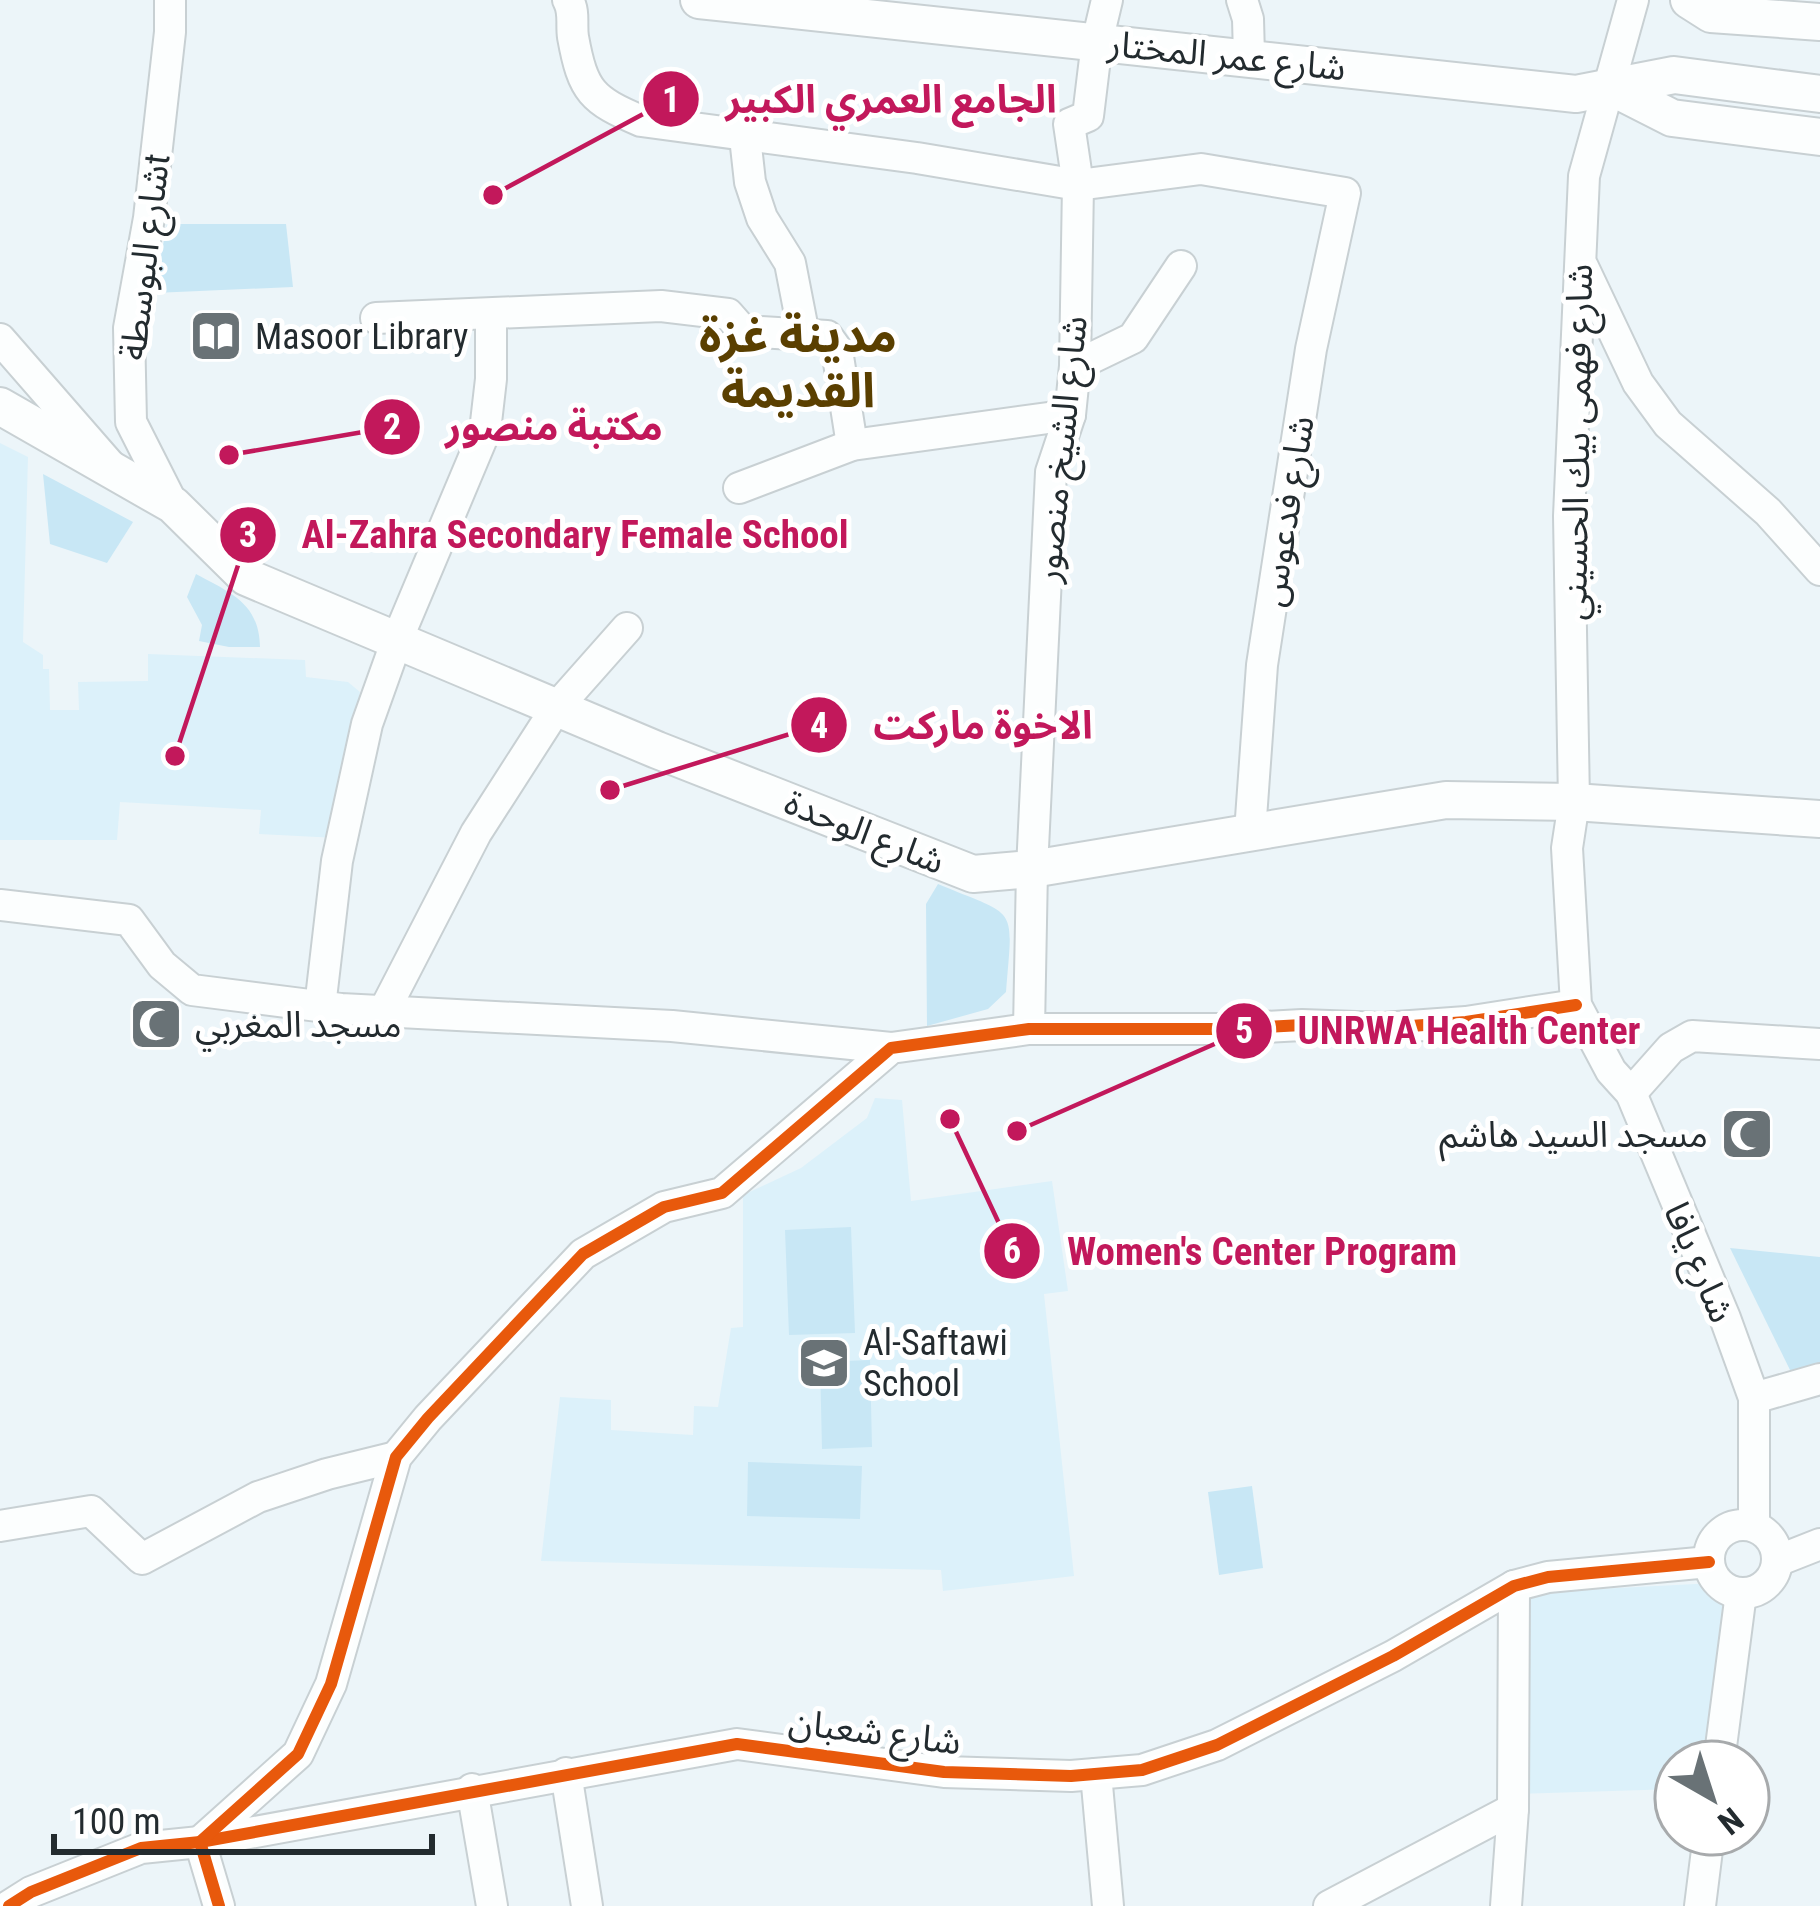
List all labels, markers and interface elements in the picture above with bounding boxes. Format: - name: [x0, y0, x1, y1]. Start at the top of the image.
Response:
- street label: شارع عمر المختار: [1105, 23, 1348, 94]
- callout: الجامع العمري الكبير: [641, 62, 1080, 137]
- text: الجامع العمري الكبير: [723, 77, 1057, 131]
- text: 1: [662, 79, 680, 121]
- street label: شارع البوسطةt: [111, 152, 183, 363]
- street label: شارع فهمى بيك الحسيني: [1553, 263, 1607, 621]
- district label: مدينة غزة القديمة: [699, 307, 897, 419]
- library icon: Masoor Library: [188, 308, 244, 364]
- street label: شارع الشيخ منصور: [1026, 314, 1101, 586]
- place label: Masoor Library: [255, 316, 468, 358]
- callout: مكتبة منصور: [362, 389, 687, 464]
- text: مكتبة منصور: [443, 404, 663, 450]
- text: 2: [383, 406, 401, 448]
- street label: شارع فدعوس: [1251, 413, 1328, 610]
- callout: Al-Zahra Secondary Female School: [218, 497, 873, 572]
- text: Al-Zahra Secondary Female School: [301, 512, 849, 558]
- text: 3: [239, 514, 257, 556]
- callout: الاخوة ماركت: [789, 688, 1117, 763]
- text: الاخوة ماركت: [873, 703, 1093, 749]
- text: 4: [810, 705, 828, 747]
- street label: شارع الوحدة: [777, 781, 951, 888]
- callout: UNRWA Health Center: [1214, 993, 1665, 1068]
- mosque icon: مسجد المغربي: [128, 996, 184, 1052]
- place label: مسجد المغربي: [195, 1004, 402, 1052]
- text: UNRWA Health Center: [1298, 1008, 1641, 1054]
- text: 5: [1235, 1010, 1253, 1052]
- mosque icon: مسجد السيد هاشم: [1719, 1106, 1775, 1162]
- place label: مسجد السيد هاشم: [1439, 1114, 1708, 1162]
- street label: شارع يافا: [1650, 1196, 1743, 1331]
- callout: Women's Center Program: [982, 1213, 1481, 1288]
- text: Women's Center Program: [1067, 1229, 1457, 1275]
- text: 6: [1003, 1230, 1021, 1272]
- place label: Al-Saftawi School: [863, 1322, 1008, 1405]
- school or university icon: Al-Saftawi School: [796, 1335, 852, 1391]
- street label: شارع شعبان: [786, 1701, 963, 1768]
- north arrow: [1652, 1738, 1772, 1858]
- scale bar: [54, 1780, 432, 1854]
- text: N: [1710, 1799, 1751, 1842]
- text: 100 m: [72, 1801, 161, 1843]

